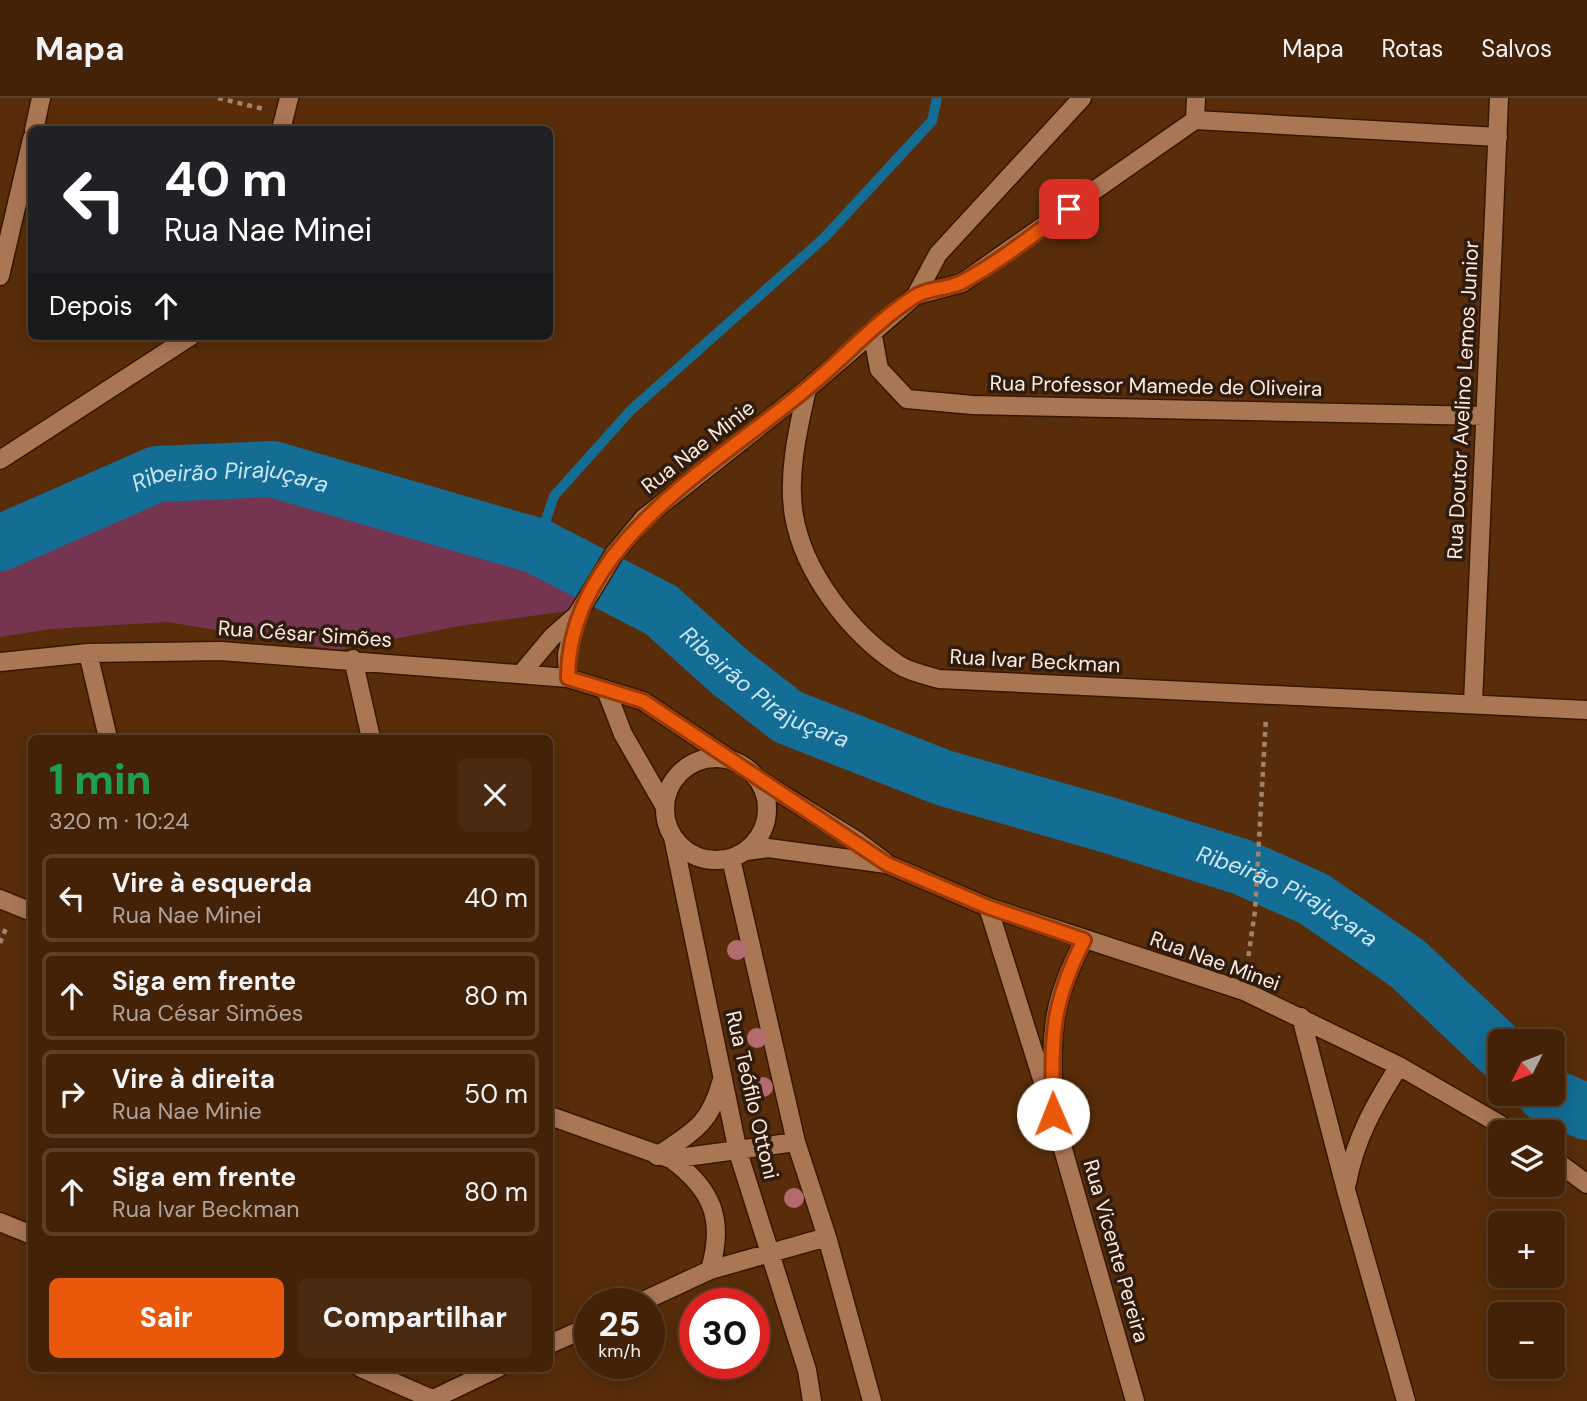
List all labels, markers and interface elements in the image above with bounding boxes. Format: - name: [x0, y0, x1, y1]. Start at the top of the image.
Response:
- text: Mapa: [35, 27, 125, 70]
- text: Mapa: [1282, 33, 1344, 64]
- text: Rotas: [1382, 33, 1443, 64]
- text: Salvos: [1481, 33, 1552, 64]
- text: 40 m: [164, 147, 288, 211]
- icon: left: [49, 154, 140, 245]
- pin: [1039, 179, 1099, 239]
- icon: arrive: [1050, 190, 1088, 228]
- text: Rua Nae Minei: [164, 209, 372, 251]
- street label: Rua Doutor Avelino Lemos Junior: [1441, 240, 1485, 560]
- icon: ahead: [147, 287, 185, 325]
- text: Depois: [49, 289, 133, 323]
- street label: Rua Professor Mamede de Oliveira: [989, 369, 1323, 403]
- street label: Rua Nae Minie: [636, 394, 761, 500]
- water label: Ribeirão Pirajuçara: [127, 454, 332, 500]
- street label: Rua César Simões: [217, 614, 393, 654]
- water label: Ribeirão Pirajuçara: [674, 619, 854, 755]
- street label: Rua Ivar Beckman: [949, 643, 1121, 679]
- text: 1 min: [49, 752, 152, 807]
- button: close: [458, 758, 532, 832]
- text: 320 m · 10:24: [49, 806, 189, 836]
- water label: Ribeirão Pirajuçara: [1193, 839, 1384, 954]
- text: Vire à esquerda: [112, 866, 312, 900]
- icon: left: [53, 879, 91, 917]
- text: 40 m: [464, 881, 528, 915]
- text: Rua Nae Minei: [112, 900, 262, 930]
- street label: Rua Nae Minei: [1146, 924, 1284, 998]
- text: Siga em frente: [112, 964, 296, 998]
- icon: ahead: [53, 977, 91, 1015]
- text: 80 m: [464, 979, 528, 1013]
- text: Rua César Simões: [112, 998, 303, 1028]
- street label: Rua Teófilo Ottoni: [719, 1008, 785, 1182]
- north arrow: [1488, 1029, 1564, 1106]
- map controls: [1488, 1029, 1565, 1379]
- text: Vire à direita: [112, 1062, 275, 1096]
- icon: right: [53, 1075, 91, 1113]
- text: 50 m: [464, 1077, 528, 1111]
- position arrow: [1016, 1077, 1090, 1151]
- text: Rua Nae Minie: [112, 1096, 262, 1126]
- button: layers: [1488, 1120, 1565, 1197]
- street label: Rua Vicente Pereira: [1076, 1156, 1156, 1346]
- text: Siga em frente: [112, 1160, 296, 1194]
- icon: ahead: [53, 1173, 91, 1211]
- text: 80 m: [464, 1175, 528, 1209]
- text: Rua Ivar Beckman: [112, 1194, 299, 1224]
- button: +: [1488, 1211, 1565, 1288]
- button: Sair: [49, 1278, 284, 1358]
- button: Compartilhar: [298, 1278, 532, 1358]
- speed limit sign: 30: [679, 1288, 770, 1379]
- text: 25: [599, 1301, 640, 1347]
- button: −: [1488, 1302, 1565, 1379]
- text: km/h: [598, 1339, 641, 1363]

